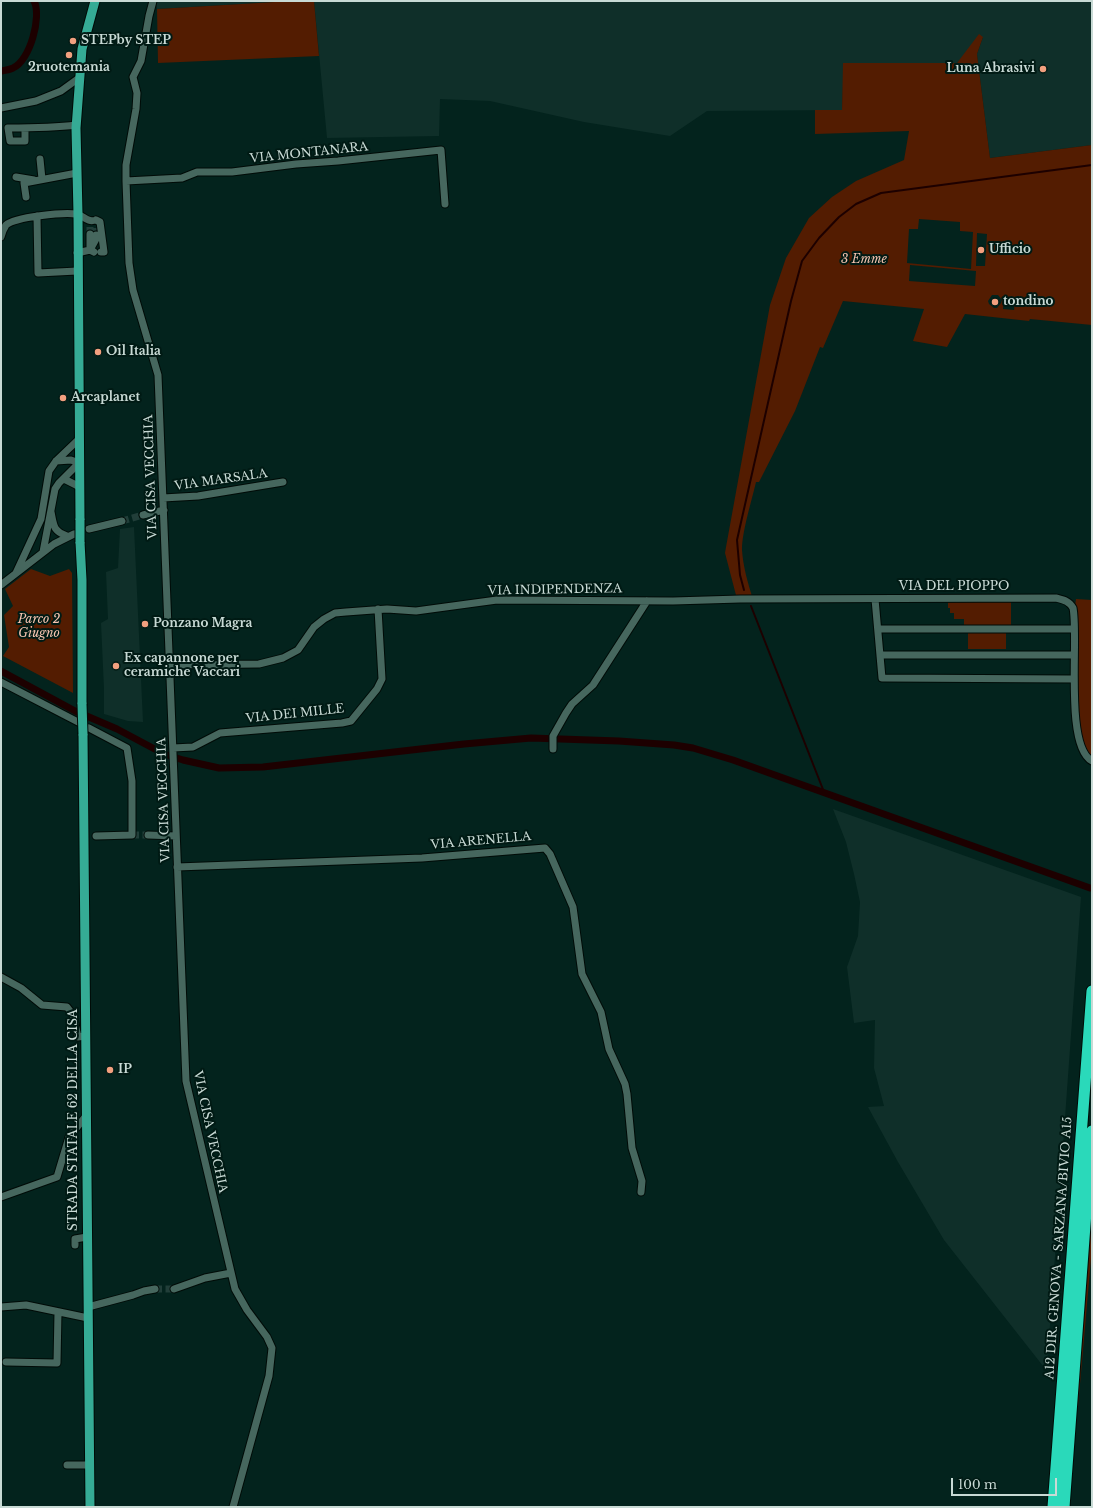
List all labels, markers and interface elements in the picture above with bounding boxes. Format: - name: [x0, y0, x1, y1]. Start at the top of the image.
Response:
- place label: STEPby STEP: [81, 34, 171, 48]
- marker: STEPby STEP: [68, 36, 78, 46]
- marker: 2ruotemania: [64, 50, 74, 60]
- place label: 2ruotemania: [28, 61, 110, 75]
- place label: Luna Abrasivi: [946, 62, 1035, 76]
- marker: Luna Abrasivi: [1038, 64, 1048, 74]
- street label: VIA MONTANARA: [249, 140, 369, 166]
- place label: Ufficio: [989, 243, 1031, 257]
- marker: Ufficio: [976, 245, 986, 255]
- park label: 3 Emme: [841, 253, 887, 267]
- place label: tondino: [1003, 295, 1054, 309]
- marker: tondino: [990, 297, 1000, 307]
- place label: Oil Italia: [106, 345, 161, 359]
- marker: Oil Italia: [93, 347, 103, 357]
- place label: Arcaplanet: [71, 391, 140, 405]
- marker: Arcaplanet: [58, 393, 68, 403]
- street label: VIA CISA VECCHIA: [142, 414, 160, 540]
- street label: VIA MARSALA: [174, 466, 268, 494]
- street label: VIA DEL PIOPPO: [899, 580, 1009, 594]
- street label: VIA INDIPENDENZA: [488, 582, 622, 598]
- park label: Parco 2 Giugno: [18, 613, 60, 641]
- place label: Ponzano Magra: [153, 617, 252, 631]
- marker: Ponzano Magra: [140, 619, 150, 629]
- place label: Ex capannone per ceramiche Vaccari: [124, 652, 240, 680]
- marker: Ex capannone per ceramiche Vaccari: [111, 661, 121, 671]
- street label: VIA DEI MILLE: [245, 702, 345, 726]
- street label: VIA CISA VECCHIA: [155, 737, 173, 863]
- street label: VIA ARENELLA: [430, 829, 532, 853]
- street label: STRADA STATALE 62 DELLA CISA: [67, 1009, 81, 1231]
- place label: IP: [118, 1063, 132, 1077]
- marker: IP: [105, 1065, 115, 1075]
- street label: VIA CISA VECCHIA: [190, 1070, 230, 1194]
- street label: A12 DIR. GENOVA - SARZANA/BIVIO A15: [1043, 1116, 1075, 1380]
- scale bar: [953, 1470, 1059, 1496]
- text: 100 m: [958, 1477, 997, 1492]

